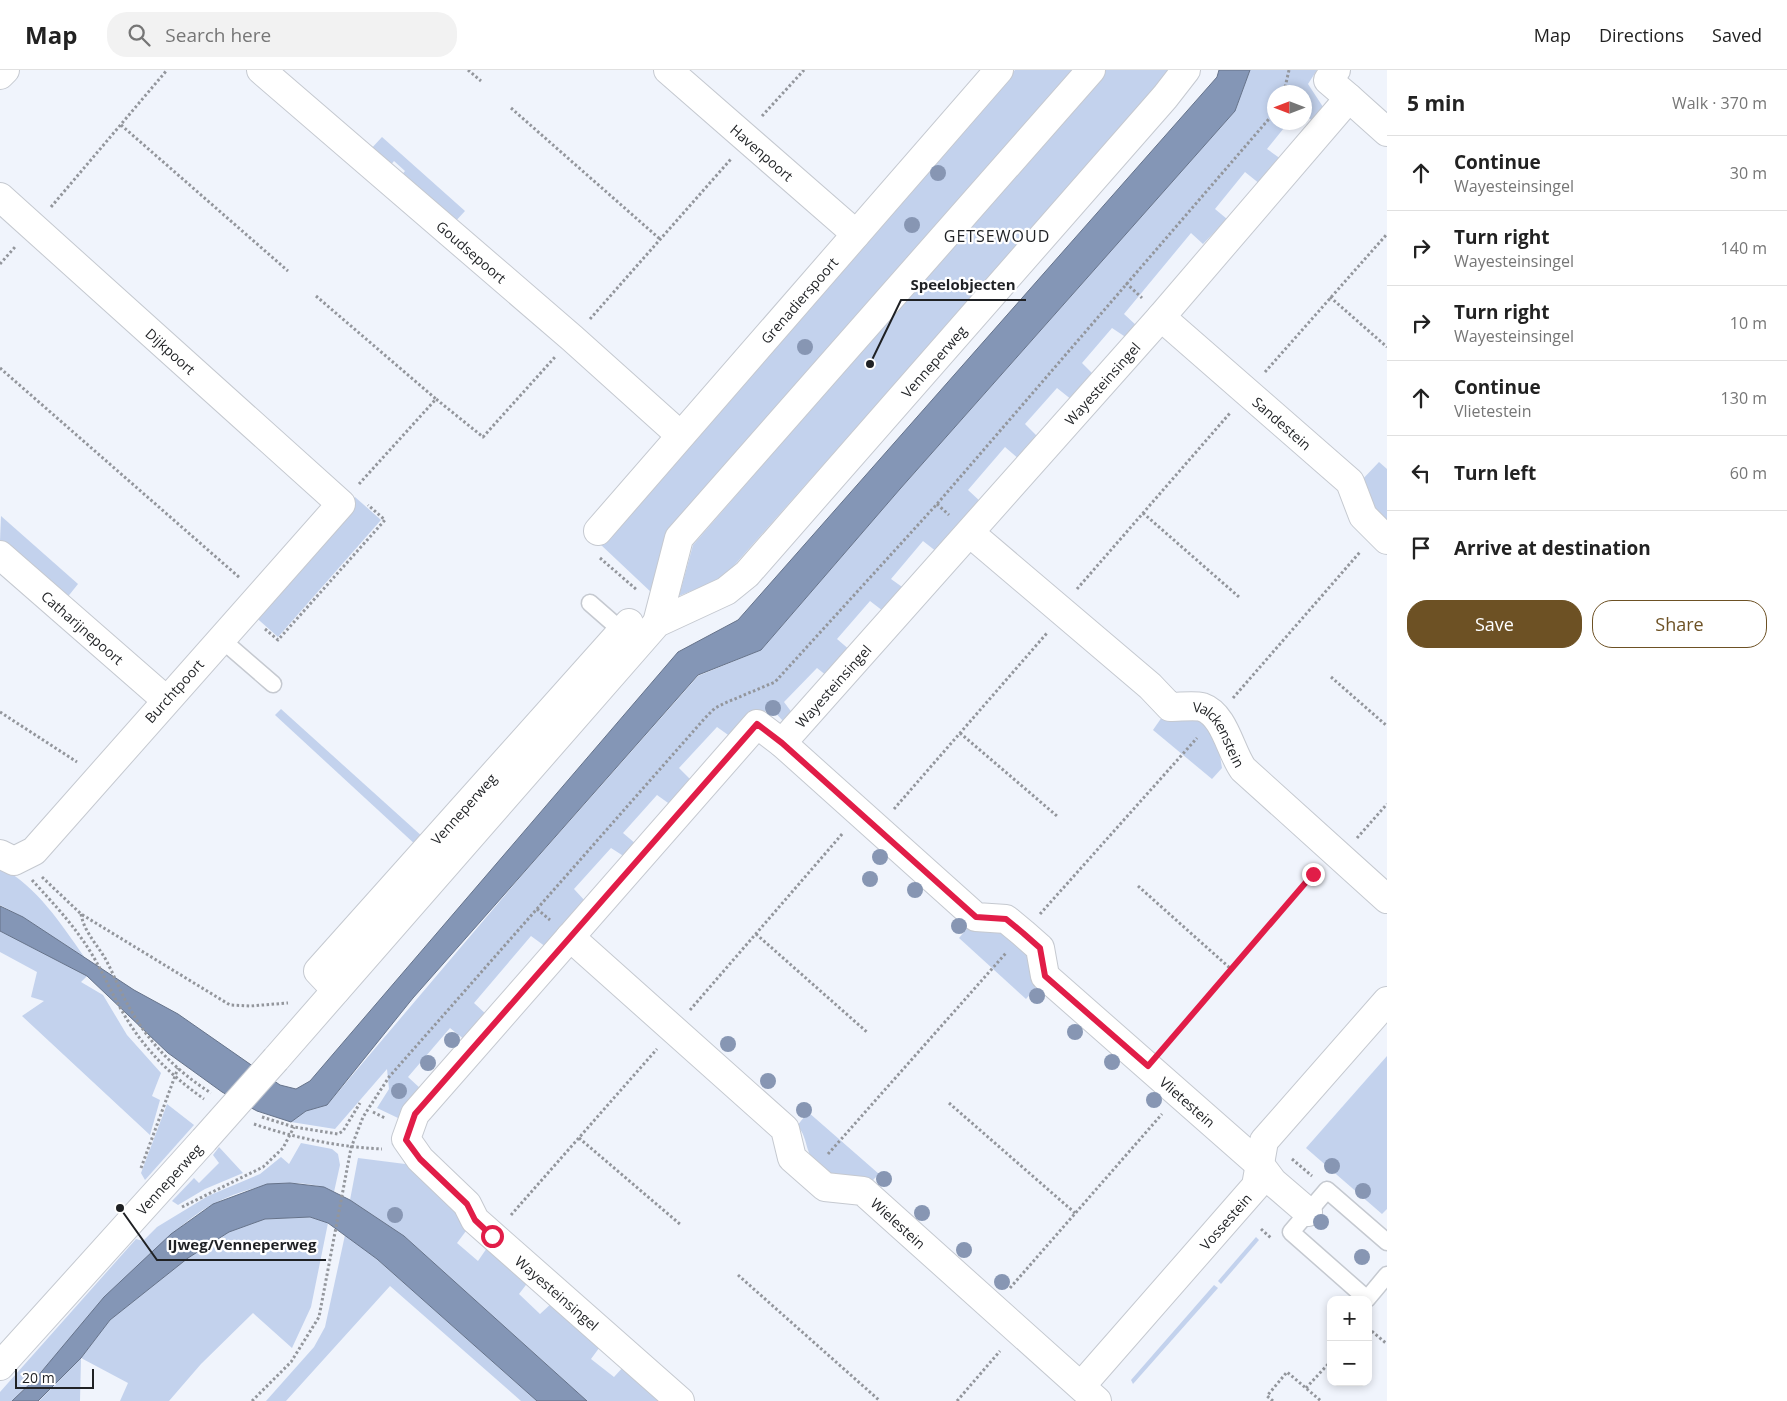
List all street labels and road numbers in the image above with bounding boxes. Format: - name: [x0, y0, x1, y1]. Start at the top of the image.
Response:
- street label: Havenpoort: [727, 119, 798, 185]
- street label: Goudsepoort: [433, 216, 511, 287]
- street label: Grenadierspoort: [756, 253, 842, 347]
- street label: Venneperweg: [897, 321, 970, 401]
- street label: Dijkpoort: [142, 323, 200, 378]
- street label: Wayesteinsingel: [1060, 338, 1144, 429]
- street label: Sandestein: [1249, 392, 1316, 454]
- street label: Catharijnepoort: [38, 586, 128, 669]
- street label: Wayesteinsingel: [791, 640, 875, 731]
- street label: Burchtpoort: [140, 655, 208, 727]
- street label: Valckenstein: [1192, 696, 1249, 771]
- street label: Venneperweg: [426, 768, 500, 848]
- street label: Vlietestein: [1156, 1072, 1220, 1131]
- street label: Venneperweg: [132, 1139, 206, 1219]
- street label: Vossestein: [1195, 1189, 1255, 1254]
- street label: Wielestein: [867, 1193, 930, 1253]
- street label: Wayesteinsingel: [511, 1251, 603, 1335]

